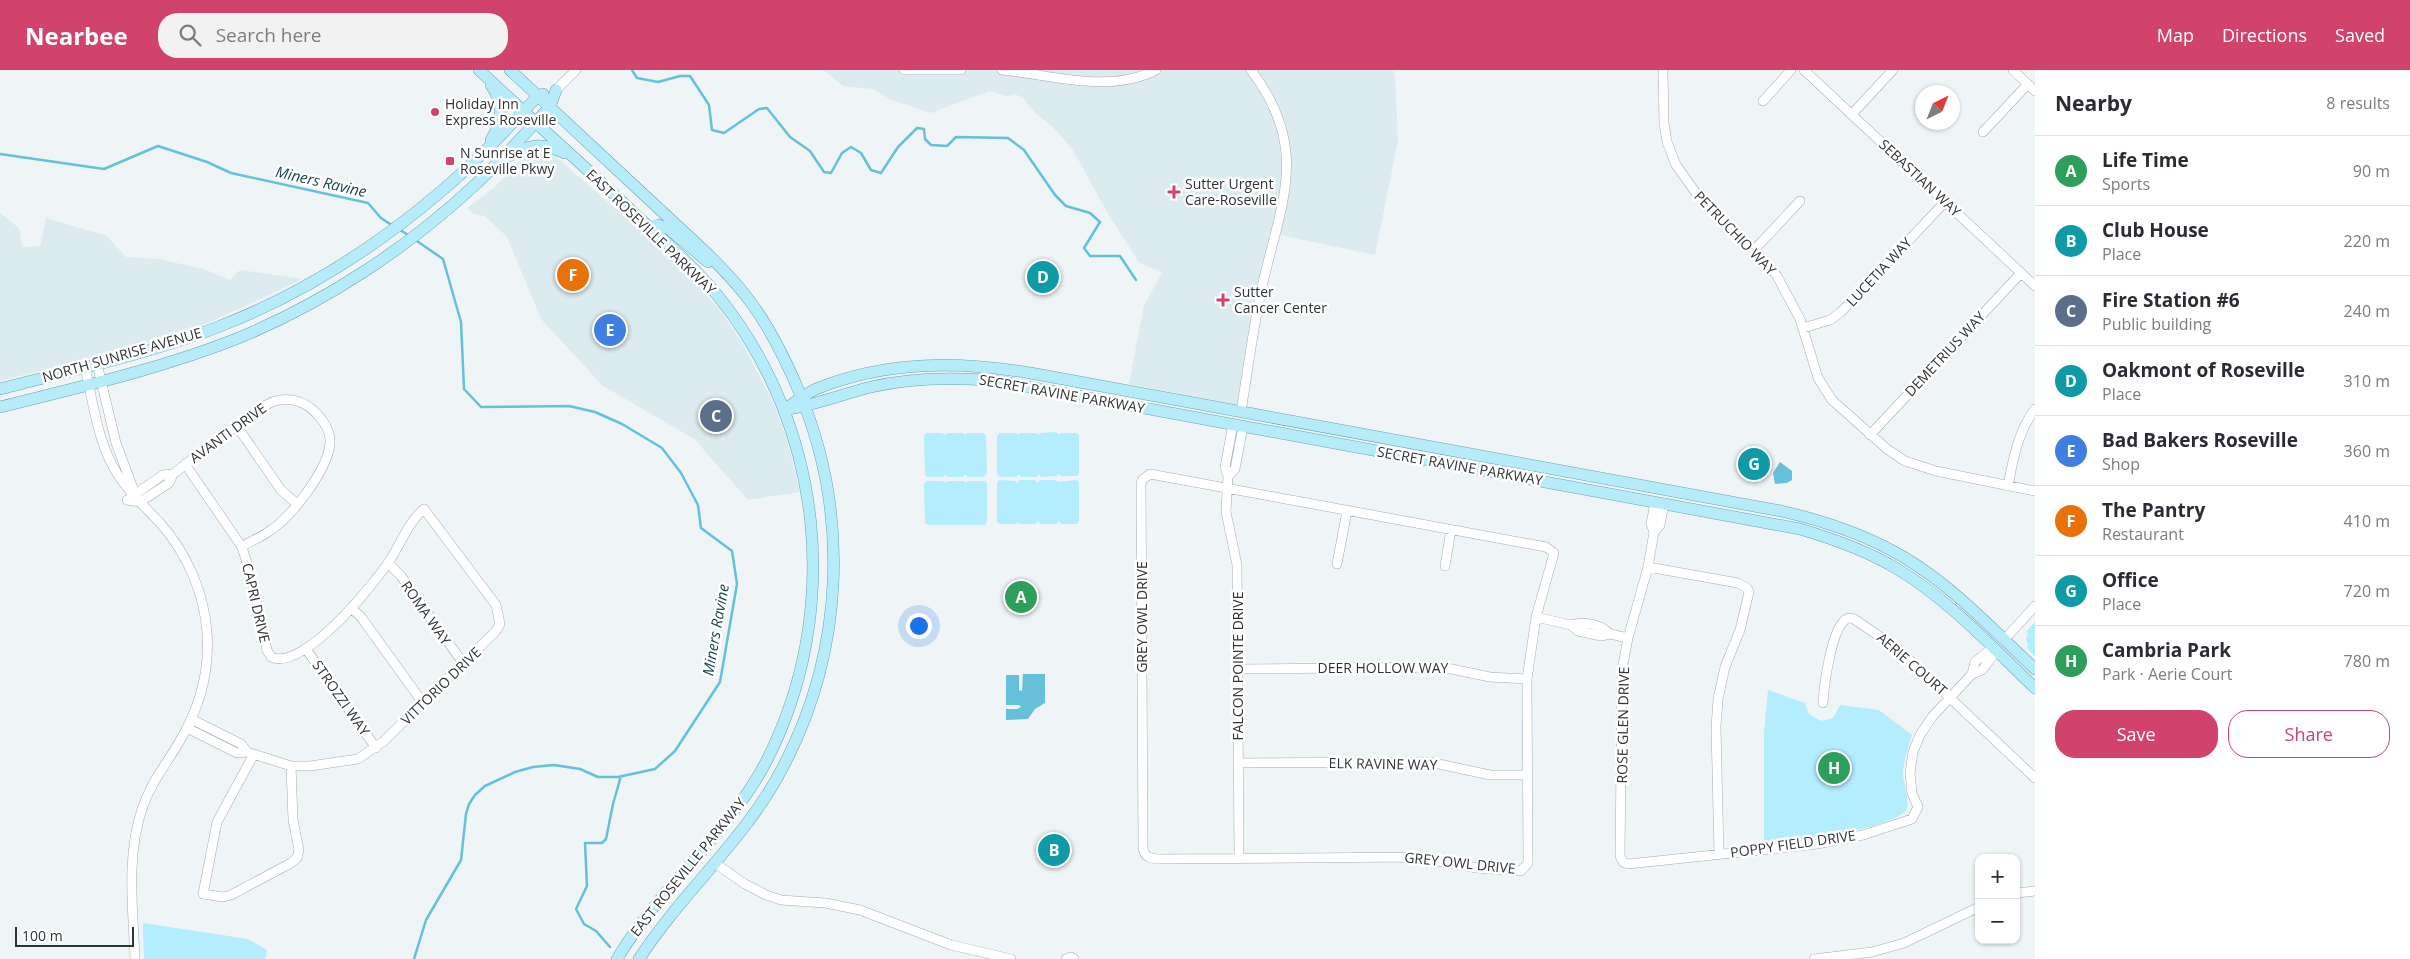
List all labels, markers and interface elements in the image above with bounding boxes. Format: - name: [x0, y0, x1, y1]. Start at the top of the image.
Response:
- search box: [158, 13, 508, 58]
- text: Nearbee: [25, 19, 128, 52]
- icon: search: [176, 21, 204, 49]
- text: Search here: [216, 22, 322, 48]
- text: Map: [2157, 23, 2194, 47]
- text: Directions: [2222, 23, 2307, 47]
- text: Saved: [2335, 23, 2385, 47]
- north arrow: [1915, 85, 1960, 130]
- text: Nearby: [2055, 89, 2132, 117]
- text: 8 results: [2326, 92, 2390, 114]
- place label: Holiday Inn Express Roseville: [445, 94, 556, 129]
- marker: Holiday Inn Express Roseville: [429, 106, 441, 118]
- street label: SEBASTIAN WAY: [1875, 135, 1965, 221]
- place label: N Sunrise at E Roseville Pkwy: [460, 143, 555, 178]
- text: Life Time: [2102, 147, 2189, 173]
- marker: N Sunrise at E Roseville Pkwy: [444, 155, 456, 167]
- text: A: [2065, 160, 2077, 182]
- text: 90 m: [2353, 160, 2390, 182]
- water label: Miners Ravine: [274, 161, 369, 201]
- street label: EAST ROSEVILLE PARKWAY: [583, 165, 720, 299]
- text: Sports: [2102, 173, 2150, 195]
- place label: Sutter Urgent Care-Roseville: [1185, 174, 1277, 209]
- marker: Sutter Urgent Care-Roseville: [1167, 185, 1181, 199]
- street label: PETRUCHIO WAY: [1690, 187, 1780, 279]
- text: Club House: [2102, 217, 2209, 243]
- text: B: [2066, 230, 2076, 252]
- text: 220 m: [2344, 230, 2390, 252]
- street label: LUCETIA WAY: [1842, 233, 1916, 310]
- text: Place: [2102, 243, 2141, 265]
- pin: F: [557, 256, 589, 294]
- pin: D: [1027, 258, 1059, 296]
- place label: Sutter Cancer Center: [1234, 282, 1327, 317]
- text: Fire Station #6: [2102, 287, 2240, 313]
- marker: Sutter Cancer Center: [1216, 293, 1230, 307]
- text: C: [2066, 300, 2076, 322]
- text: 240 m: [2344, 300, 2390, 322]
- street label: DEMETRIUS WAY: [1900, 307, 1989, 400]
- pin: E: [594, 311, 626, 349]
- text: Public building: [2102, 313, 2211, 335]
- street label: NORTH SUNRISE AVENUE: [40, 323, 204, 386]
- text: Oakmont of Roseville: [2102, 357, 2305, 383]
- street label: SECRET RAVINE PARKWAY: [978, 370, 1147, 417]
- text: D: [2065, 370, 2077, 392]
- text: 310 m: [2344, 370, 2390, 392]
- text: Place: [2102, 383, 2141, 405]
- pin: C: [700, 397, 732, 435]
- street label: AVANTI DRIVE: [185, 398, 270, 467]
- text: Bad Bakers Roseville: [2102, 427, 2298, 453]
- text: E: [2067, 440, 2075, 462]
- text: 360 m: [2344, 440, 2390, 462]
- street label: SECRET RAVINE PARKWAY: [1376, 442, 1545, 489]
- pin: G: [1738, 445, 1770, 483]
- text: Shop: [2102, 453, 2140, 475]
- text: The Pantry: [2102, 497, 2205, 523]
- text: F: [2067, 510, 2075, 532]
- text: 410 m: [2344, 510, 2390, 532]
- text: Restaurant: [2102, 523, 2184, 545]
- street label: CAPRI DRIVE: [238, 561, 275, 645]
- street label: GREY OWL DRIVE: [1132, 561, 1151, 673]
- text: Office: [2102, 567, 2159, 593]
- street label: ROMA WAY: [397, 577, 456, 649]
- pin: A: [1005, 578, 1037, 616]
- text: G: [2065, 580, 2077, 602]
- text: 720 m: [2344, 580, 2390, 602]
- water label: Miners Ravine: [697, 582, 733, 677]
- street label: FALCON POINTE DRIVE: [1228, 592, 1247, 741]
- text: Place: [2102, 593, 2141, 615]
- your location: [906, 613, 932, 639]
- street label: AERIE COURT: [1873, 628, 1952, 699]
- text: Cambria Park: [2102, 637, 2231, 663]
- street label: VITTORIO DRIVE: [396, 643, 485, 729]
- text: H: [2065, 650, 2077, 672]
- text: 780 m: [2344, 650, 2390, 672]
- street label: STROZZI WAY: [308, 656, 375, 739]
- street label: DEER HOLLOW WAY: [1318, 658, 1449, 677]
- text: Park · Aerie Court: [2102, 663, 2233, 685]
- street label: ROSE GLEN DRIVE: [1612, 666, 1633, 784]
- button: Save: [2055, 710, 2218, 758]
- button: Share: [2228, 710, 2390, 758]
- pin: H: [1818, 749, 1850, 787]
- street label: ELK RAVINE WAY: [1329, 753, 1438, 774]
- street label: EAST ROSEVILLE PARKWAY: [626, 793, 750, 940]
- street label: POPPY FIELD DRIVE: [1729, 825, 1857, 862]
- pin: B: [1038, 831, 1070, 869]
- street label: GREY OWL DRIVE: [1404, 847, 1517, 878]
- map controls: [1975, 854, 2020, 944]
- button: +: [1975, 854, 2020, 899]
- button: −: [1975, 899, 2020, 944]
- scale bar: [15, 924, 134, 947]
- text: 100 m: [22, 926, 63, 945]

